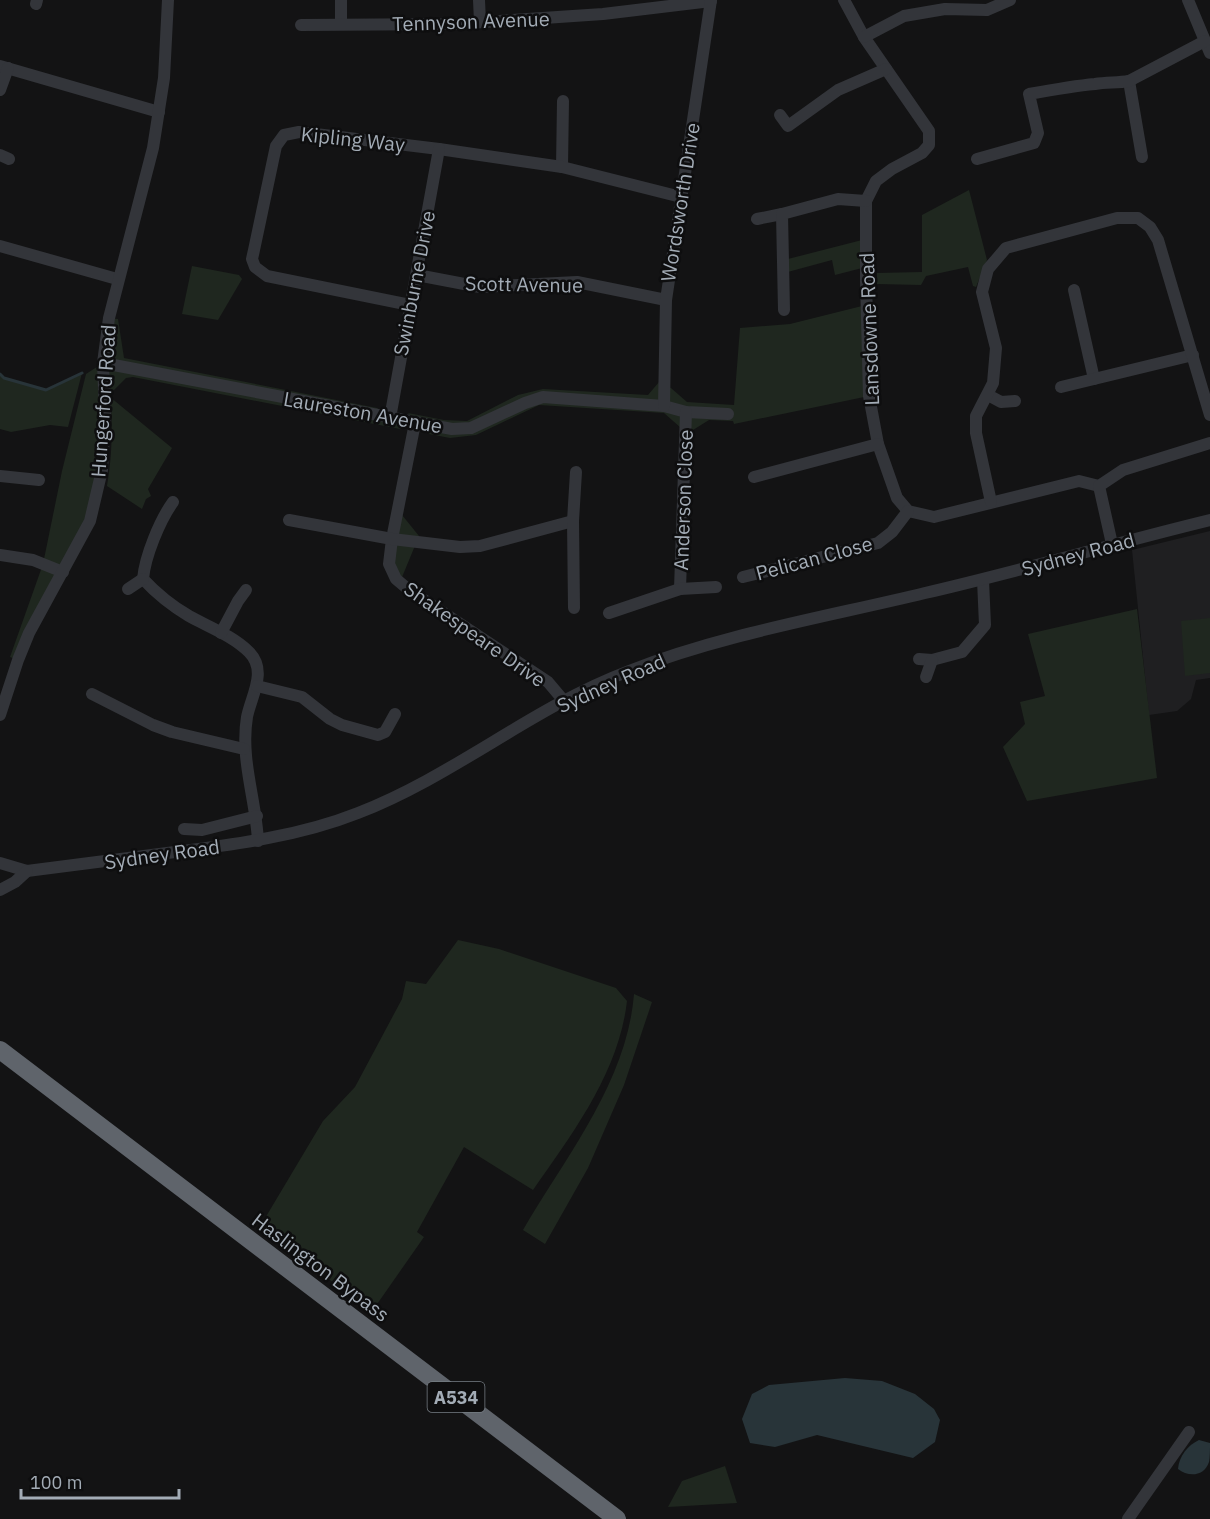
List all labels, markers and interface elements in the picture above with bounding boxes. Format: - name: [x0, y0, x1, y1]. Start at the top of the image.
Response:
- street label: Tennyson Avenue: [392, 5, 550, 37]
- street label: Kipling Way: [300, 120, 406, 158]
- street label: Wordsworth Drive: [654, 121, 706, 283]
- street label: Swinburne Drive: [387, 208, 441, 358]
- street label: Lansdowne Road: [853, 252, 885, 406]
- street label: Scott Avenue: [465, 269, 583, 299]
- street label: Hungerford Road: [84, 324, 122, 478]
- street label: Laureston Avenue: [281, 385, 445, 439]
- street label: Anderson Close: [667, 429, 699, 571]
- street label: Sydney Road: [1018, 526, 1138, 582]
- street label: Pelican Close: [753, 529, 875, 587]
- street label: Shakespeare Drive: [399, 575, 551, 693]
- street label: Sydney Road: [553, 647, 669, 719]
- street label: Sydney Road: [103, 833, 221, 875]
- street label: Haslington Bypass: [247, 1206, 395, 1328]
- road number: A534: [428, 1382, 484, 1412]
- scale bar: [21, 1462, 178, 1500]
- text: 100 m: [30, 1471, 82, 1494]

